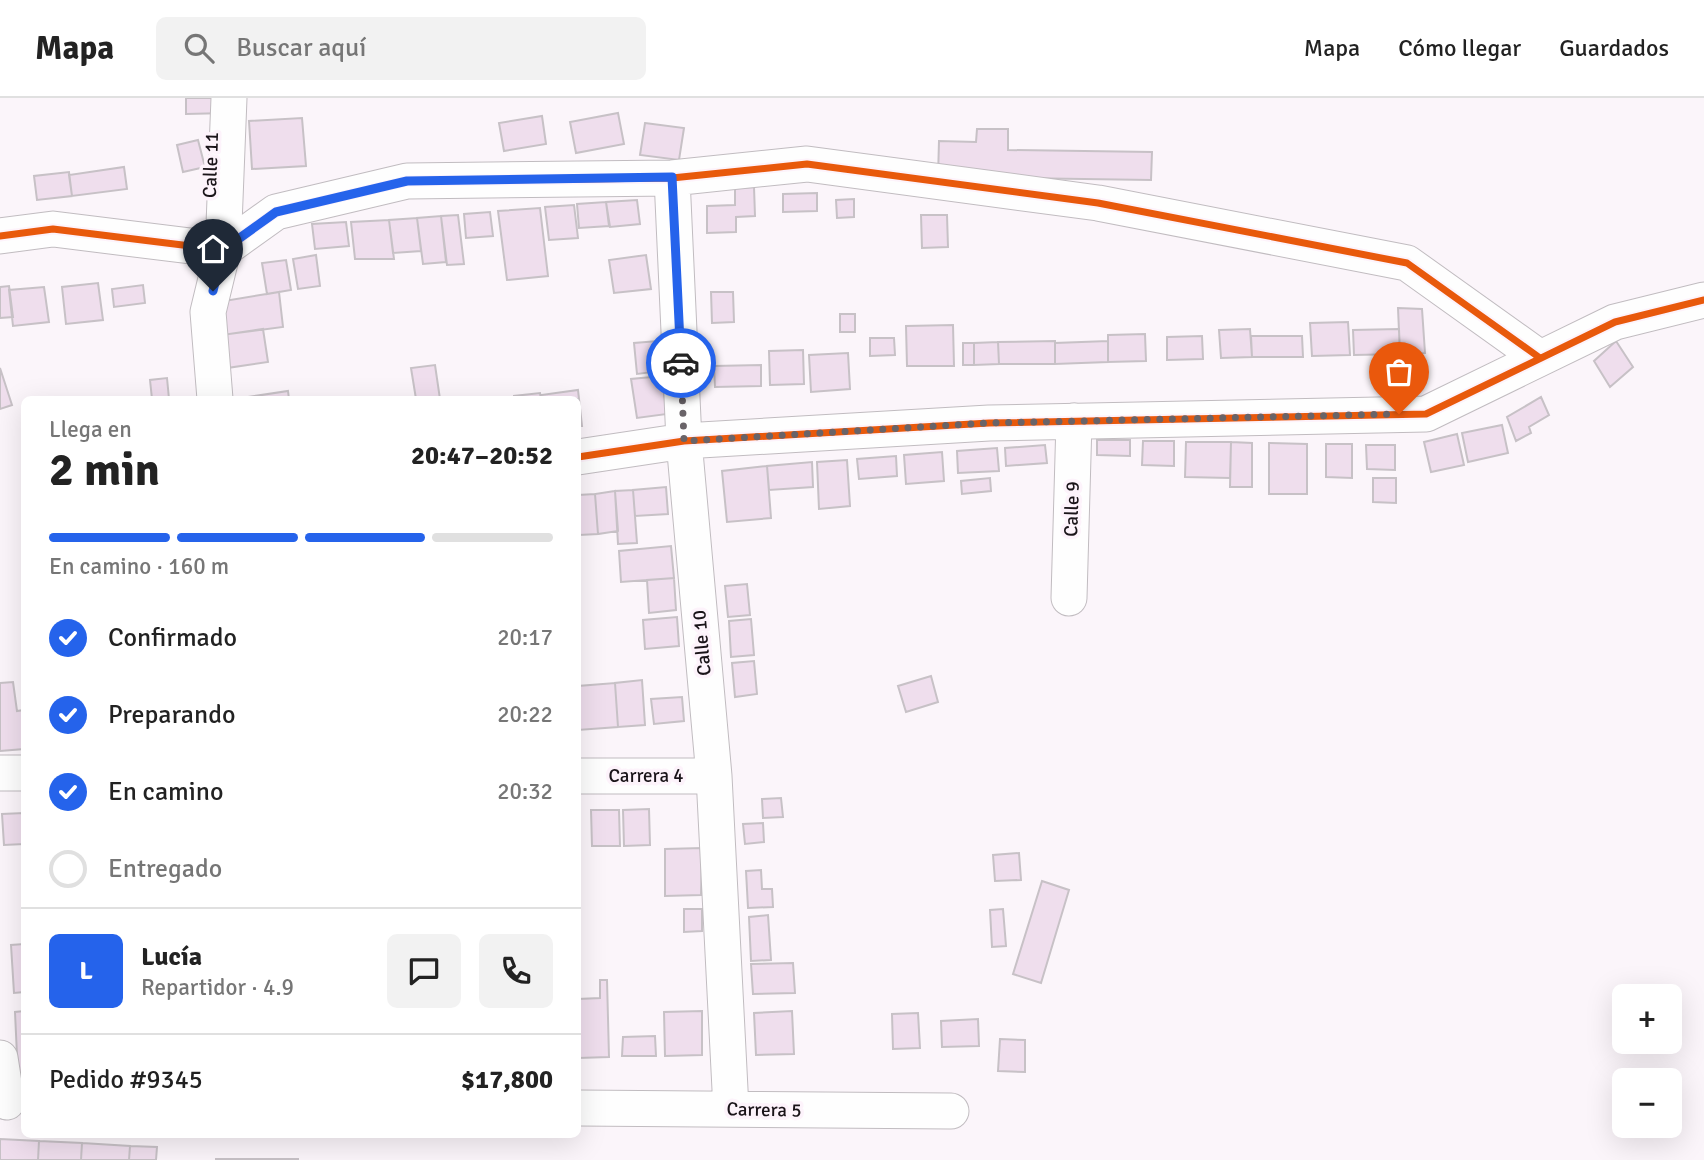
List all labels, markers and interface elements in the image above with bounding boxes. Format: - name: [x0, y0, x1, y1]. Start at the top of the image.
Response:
- search box: [156, 17, 646, 80]
- text: Mapa: [35, 28, 114, 69]
- icon: search: [180, 29, 218, 67]
- text: Buscar aquí: [236, 32, 366, 64]
- text: Mapa: [1304, 33, 1360, 63]
- text: Cómo llegar: [1398, 33, 1521, 63]
- text: Guardados: [1559, 33, 1669, 63]
- street label: Calle 11: [198, 132, 224, 198]
- pin: [183, 219, 243, 291]
- icon: home: [194, 230, 232, 268]
- courier: [646, 328, 716, 398]
- pin: [1369, 342, 1429, 414]
- icon: car: [662, 344, 700, 382]
- icon: bag: [1380, 353, 1418, 391]
- text: Llega en: [49, 415, 132, 444]
- text: 20:47–20:52: [411, 440, 553, 472]
- text: 2 min: [49, 442, 160, 498]
- street label: Calle 9: [1059, 481, 1085, 537]
- text: En camino · 160 m: [49, 552, 229, 581]
- street label: Calle 10: [687, 609, 717, 677]
- icon: check: [49, 619, 87, 657]
- text: Confirmado: [108, 622, 237, 654]
- text: 20:17: [497, 623, 553, 652]
- icon: check: [49, 696, 87, 734]
- text: Preparando: [108, 699, 235, 731]
- text: 20:22: [497, 700, 553, 729]
- street label: Carrera 4: [608, 764, 684, 788]
- icon: check: [49, 773, 87, 811]
- text: En camino: [108, 776, 224, 808]
- text: 20:32: [497, 777, 553, 806]
- text: Entregado: [108, 853, 222, 885]
- button: chat: [387, 934, 461, 1008]
- button: phone: [479, 934, 553, 1008]
- text: Lucía: [141, 941, 202, 973]
- text: L: [79, 955, 93, 987]
- text: Repartidor · 4.9: [141, 973, 294, 1002]
- map controls: [1612, 984, 1682, 1138]
- button: +: [1612, 984, 1682, 1054]
- text: Pedido #9345: [49, 1064, 203, 1096]
- text: $17,800: [461, 1064, 553, 1096]
- button: −: [1612, 1068, 1682, 1138]
- street label: Carrera 5: [726, 1097, 802, 1123]

